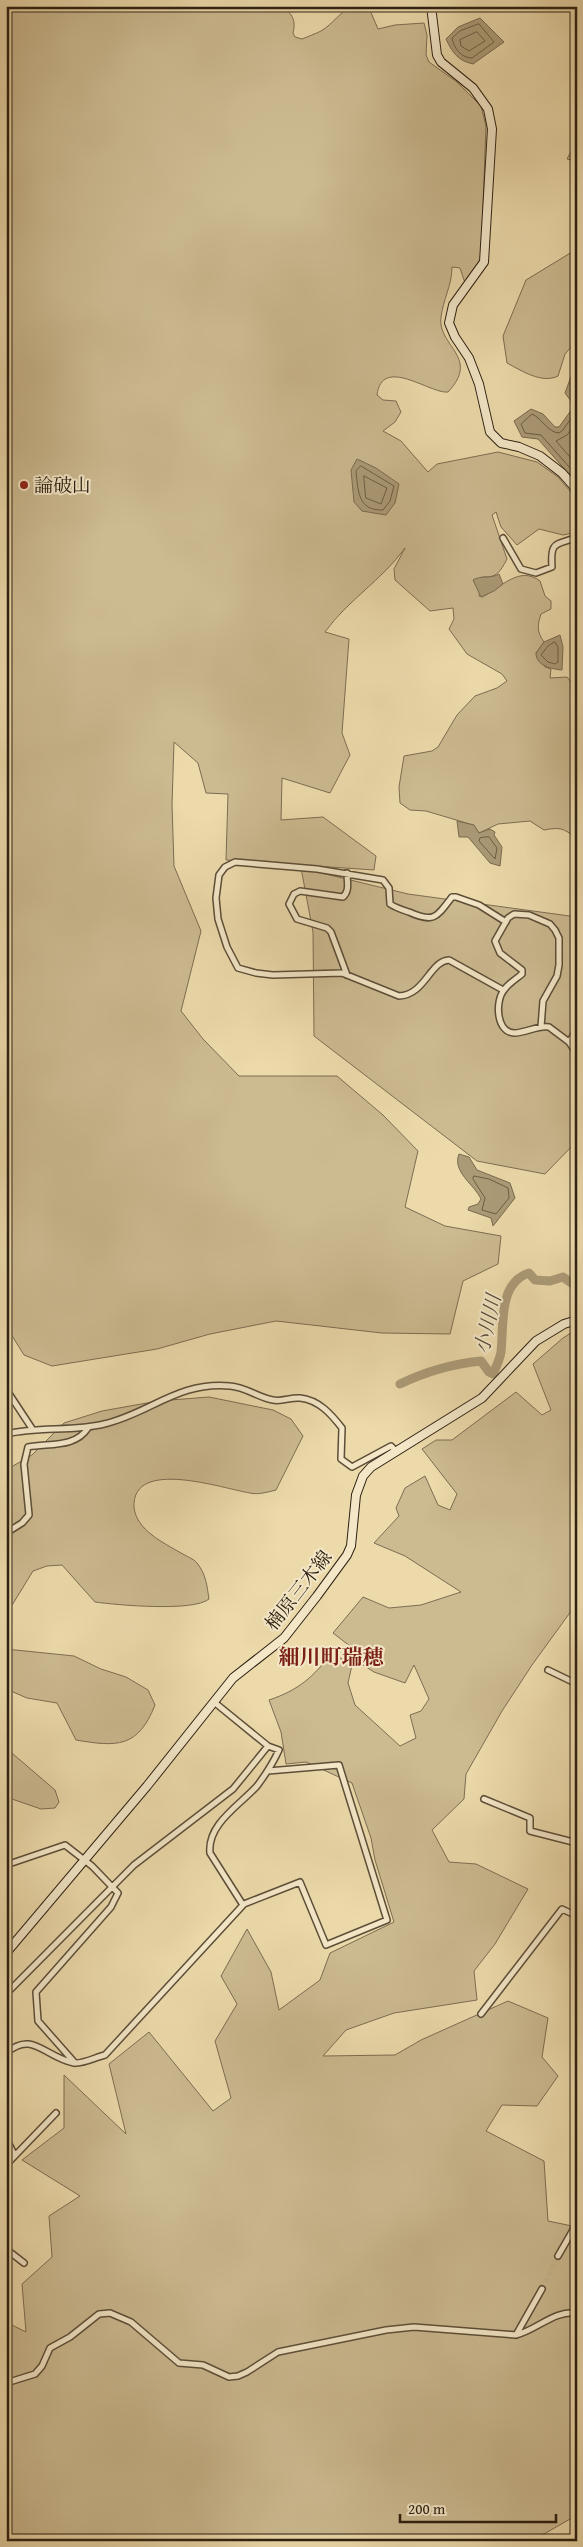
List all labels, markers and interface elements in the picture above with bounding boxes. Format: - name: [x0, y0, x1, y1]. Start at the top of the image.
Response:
- place label: 論破山: [34, 471, 91, 499]
- marker: 論破山: [18, 479, 30, 491]
- water label: 小川川: [467, 1290, 508, 1356]
- street label: 楠原三木線: [258, 1544, 338, 1636]
- district label: 細川町瑞穂: [279, 1641, 384, 1672]
- scale bar: [400, 2492, 557, 2524]
- text: 200 m: [408, 2498, 446, 2519]

